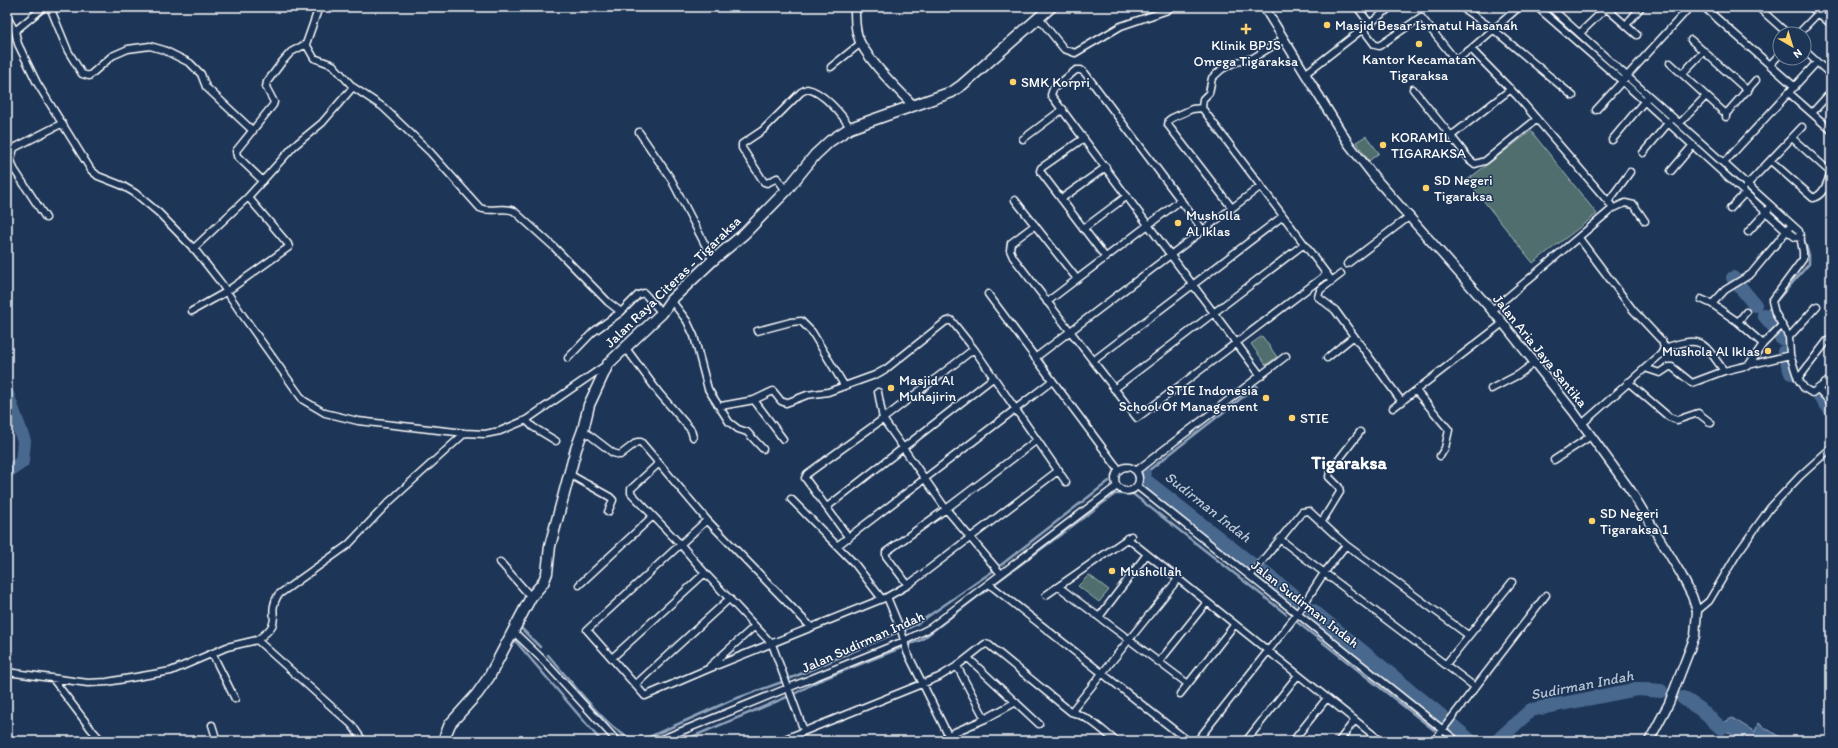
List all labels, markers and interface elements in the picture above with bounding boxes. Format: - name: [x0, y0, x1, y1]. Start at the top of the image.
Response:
- place label: Masjid Besar Ismatul Hasanah: [1335, 17, 1518, 34]
- marker: Masjid Besar Ismatul Hasanah: [1322, 20, 1332, 30]
- marker: Klinik BPJS Omega Tigaraksa: [1240, 23, 1252, 35]
- north arrow: [1772, 26, 1812, 66]
- place label: Klinik BPJS Omega Tigaraksa: [1194, 37, 1299, 70]
- marker: Kantor Kecamatan Tigaraksa: [1414, 39, 1424, 49]
- text: N: [1791, 46, 1805, 61]
- place label: Kantor Kecamatan Tigaraksa: [1362, 51, 1476, 84]
- place label: SMK Korpri: [1021, 74, 1090, 91]
- marker: SMK Korpri: [1008, 77, 1018, 87]
- place label: KORAMIL TIGARAKSA: [1391, 129, 1466, 162]
- marker: KORAMIL TIGARAKSA: [1378, 140, 1388, 150]
- place label: SD Negeri Tigaraksa: [1434, 172, 1494, 205]
- marker: SD Negeri Tigaraksa: [1421, 183, 1431, 193]
- place label: Musholla Al Iklas: [1186, 207, 1241, 240]
- street label: Jalan Raya Citeras - Tigaraksa: [601, 212, 745, 352]
- marker: Musholla Al Iklas: [1173, 218, 1183, 228]
- street label: Jalan Aria Jaya Santika: [1489, 291, 1591, 412]
- place label: Mushola Al Iklas: [1662, 343, 1760, 360]
- marker: Mushola Al Iklas: [1763, 346, 1773, 356]
- place label: Masjid Al Muhajirin: [899, 372, 956, 405]
- place label: STIE Indonesia School Of Management: [1119, 382, 1259, 415]
- marker: Masjid Al Muhajirin: [886, 383, 896, 393]
- marker: STIE Indonesia School Of Management: [1261, 393, 1271, 403]
- place label: STIE: [1300, 410, 1329, 427]
- marker: STIE: [1287, 413, 1297, 423]
- district label: Tigaraksa: [1310, 452, 1387, 474]
- water label: Sudirman Indah: [1161, 468, 1255, 547]
- place label: SD Negeri Tigaraksa 1: [1600, 505, 1669, 538]
- marker: SD Negeri Tigaraksa 1: [1587, 516, 1597, 526]
- street label: Jalan Sudirman Indah: [1248, 557, 1363, 652]
- place label: Mushollah: [1120, 563, 1182, 580]
- marker: Mushollah: [1107, 566, 1117, 576]
- street label: Jalan Sudirman Indah: [799, 607, 927, 677]
- water label: Sudirman Indah: [1529, 666, 1636, 704]

